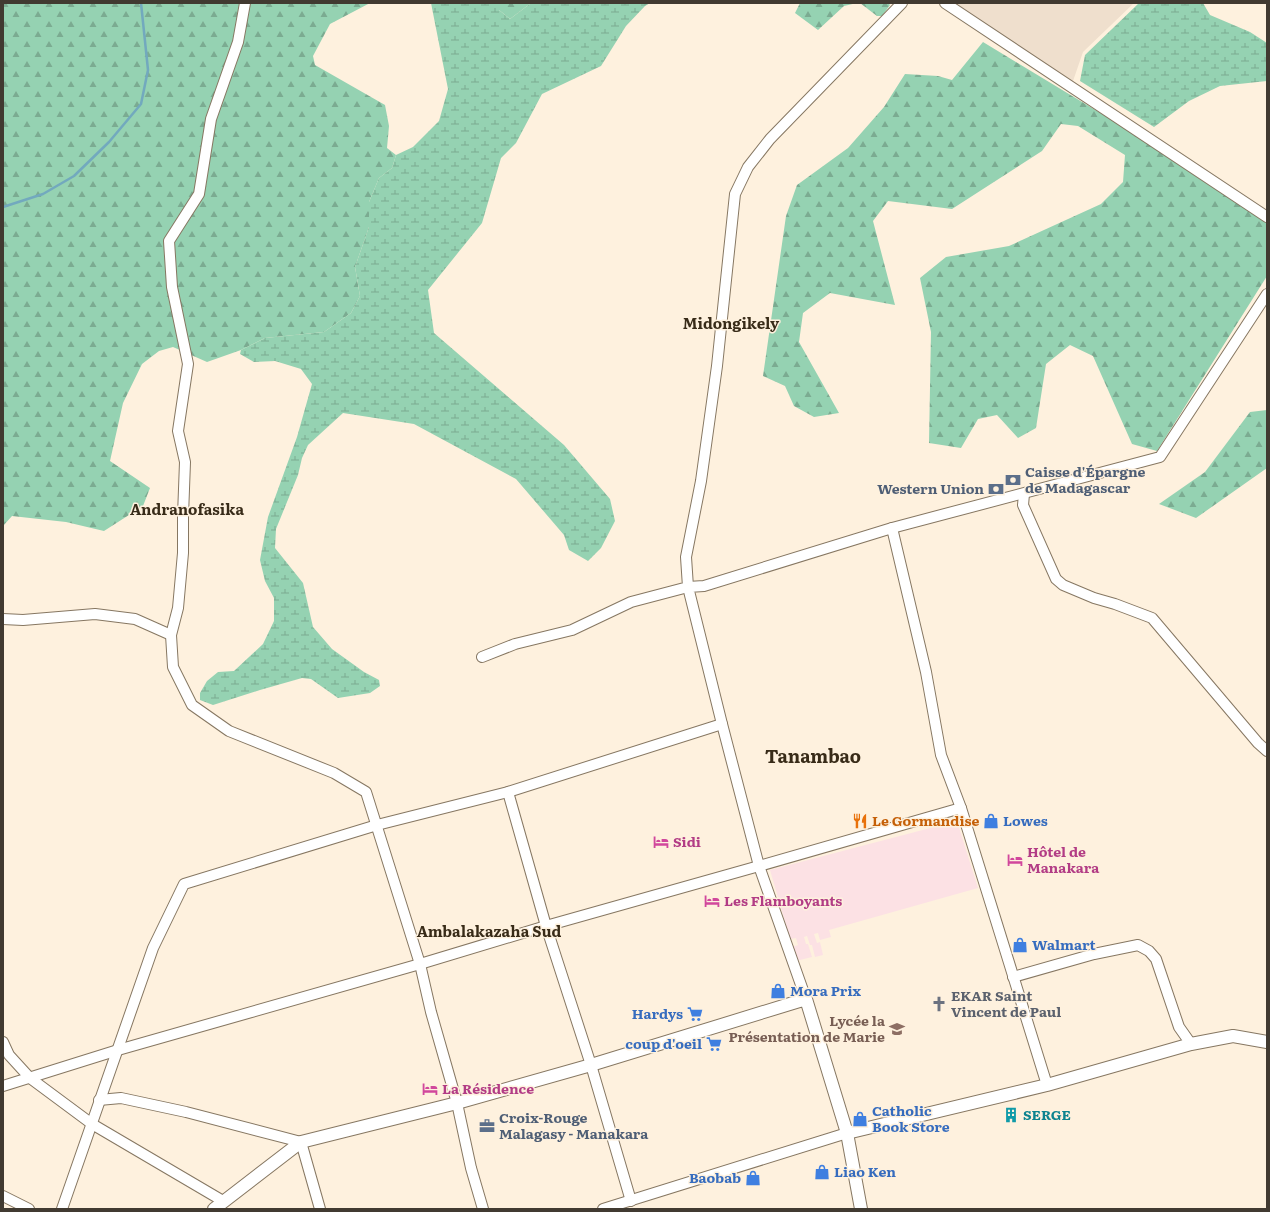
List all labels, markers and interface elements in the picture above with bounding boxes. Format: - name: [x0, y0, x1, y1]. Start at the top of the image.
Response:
- district label: Midongikely: [683, 311, 780, 334]
- place label: Caisse d'Épargne de Madagascar: [1025, 461, 1146, 497]
- bank icon: Caisse d'Épargne de Madagascar: [1004, 471, 1022, 489]
- place label: Western Union: [877, 478, 984, 498]
- bank icon: Western Union: [987, 480, 1005, 498]
- district label: Andranofasika: [130, 497, 244, 520]
- district label: Tanambao: [765, 742, 861, 769]
- place label: Le Gormandise: [872, 810, 980, 830]
- place label: Lowes: [1003, 810, 1048, 830]
- restaurant icon: Le Gormandise: [851, 812, 869, 830]
- shop icon: Lowes: [982, 812, 1000, 830]
- place label: Sidi: [673, 831, 701, 851]
- hotel icon: Sidi: [652, 833, 670, 851]
- place label: Hôtel de Manakara: [1027, 841, 1100, 877]
- hotel icon: Hôtel de Manakara: [1006, 851, 1024, 869]
- place label: Les Flamboyants: [724, 890, 842, 910]
- hotel icon: Les Flamboyants: [703, 892, 721, 910]
- district label: Ambalakazaha Sud: [417, 919, 561, 942]
- place label: Walmart: [1032, 934, 1097, 954]
- shop icon: Walmart: [1011, 936, 1029, 954]
- place label: Mora Prix: [790, 980, 862, 1000]
- shop icon: Mora Prix: [769, 982, 787, 1000]
- place label: EKAR Saint Vincent de Paul: [951, 985, 1061, 1021]
- church icon: EKAR Saint Vincent de Paul: [930, 995, 948, 1013]
- place label: Hardys: [632, 1003, 683, 1023]
- supermarket icon: Hardys: [686, 1005, 704, 1023]
- place label: Lycée la Présentation de Marie: [728, 1010, 886, 1046]
- school or university icon: Lycée la Présentation de Marie: [888, 1020, 906, 1038]
- place label: coup d'oeil: [625, 1033, 702, 1053]
- supermarket icon: coup d'oeil: [705, 1035, 723, 1053]
- place label: La Résidence: [442, 1078, 534, 1098]
- hotel icon: La Résidence: [421, 1080, 439, 1098]
- place label: Catholic Book Store: [872, 1100, 950, 1136]
- place label: SERGE: [1023, 1104, 1071, 1124]
- building icon: SERGE: [1002, 1106, 1020, 1124]
- place label: Croix-Rouge Malagasy - Manakara: [499, 1107, 649, 1143]
- shop icon: Catholic Book Store: [851, 1110, 869, 1128]
- office icon: Croix-Rouge Malagasy - Manakara: [478, 1117, 496, 1135]
- place label: Liao Ken: [834, 1161, 896, 1181]
- shop icon: Liao Ken: [813, 1163, 831, 1181]
- place label: Baobab: [689, 1167, 741, 1187]
- shop icon: Baobab: [744, 1169, 762, 1187]

